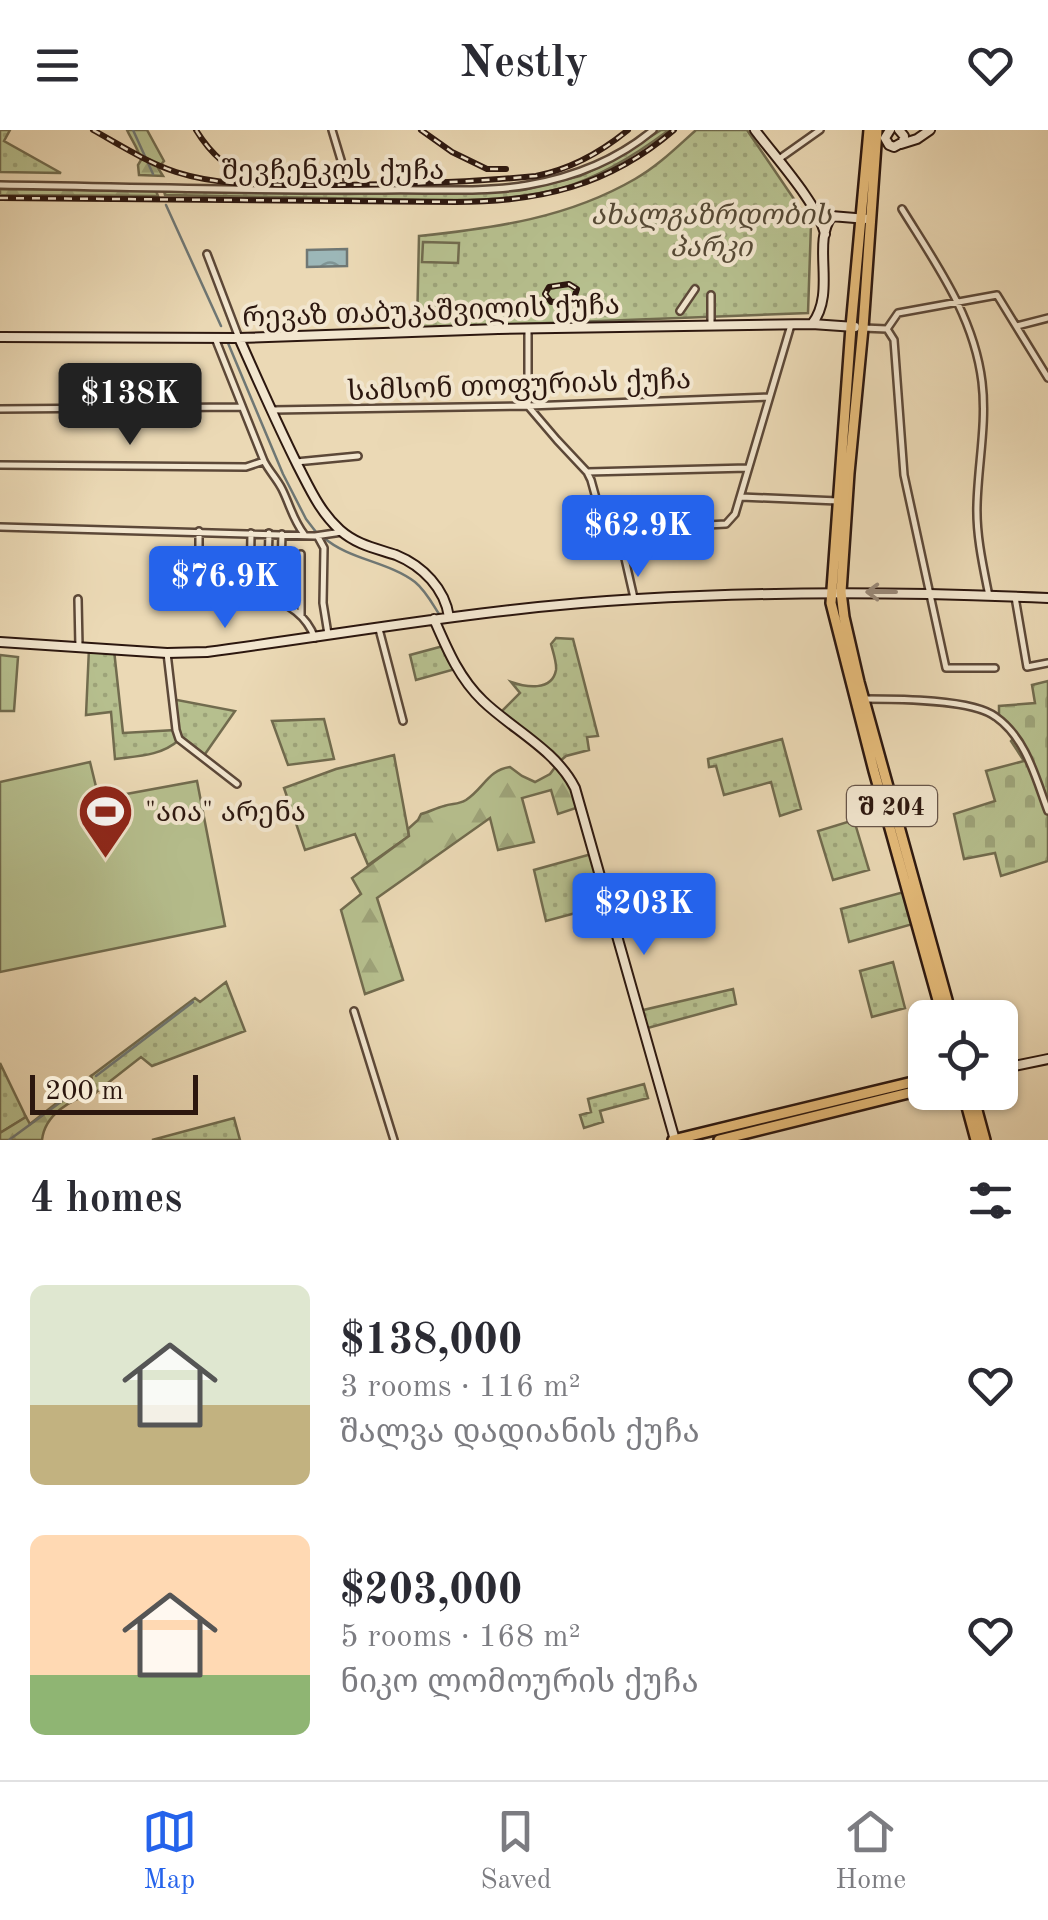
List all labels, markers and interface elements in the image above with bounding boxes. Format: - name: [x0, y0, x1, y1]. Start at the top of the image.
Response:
- icon: menu: [30, 38, 85, 93]
- icon: heart: [963, 38, 1018, 93]
- text: Nestly: [460, 42, 588, 87]
- street label: შევჩენკოს ქუჩა: [222, 157, 444, 186]
- park label: ახალგაზრდობის პარკი: [590, 202, 832, 264]
- street label: რევაზ თაბუკაშვილის ქუჩა: [242, 292, 620, 334]
- pin: $138K: [60, 363, 200, 448]
- street label: სამსონ თოფურიას ქუჩა: [347, 366, 691, 407]
- text: $138K: [81, 379, 179, 411]
- pin: $62.9K: [557, 495, 719, 580]
- text: $62.9K: [584, 511, 692, 543]
- pin: $76.9K: [144, 546, 306, 631]
- text: $76.9K: [171, 562, 279, 594]
- one-way arrow: [865, 583, 897, 602]
- sports icon: "აია" არენა: [76, 781, 136, 860]
- road number: შ 204: [847, 786, 937, 826]
- place label: "აია" არენა: [145, 799, 306, 828]
- pin: $203K: [574, 873, 714, 958]
- text: $203K: [595, 889, 693, 921]
- map controls: [908, 1000, 1018, 1110]
- button: locate: [908, 1000, 1018, 1110]
- scale bar: [30, 1070, 198, 1114]
- text: 200 m: [45, 1078, 124, 1106]
- icon: filters: [963, 1173, 1018, 1228]
- text: 4 homes: [30, 1179, 182, 1221]
- text: $138,000: [340, 1321, 522, 1363]
- icon: home: [110, 1325, 230, 1445]
- icon: heart: [963, 1358, 1018, 1413]
- text: 3 rooms · 116 m²: [340, 1372, 581, 1404]
- text: შალვა დადიანის ქუჩა: [340, 1418, 700, 1450]
- text: $203,000: [340, 1571, 522, 1613]
- icon: home: [110, 1575, 230, 1695]
- icon: heart: [963, 1608, 1018, 1663]
- text: 5 rooms · 168 m²: [340, 1622, 581, 1654]
- text: ნიკო ლომოურის ქუჩა: [340, 1668, 699, 1700]
- tab: Map: [142, 1804, 197, 1899]
- tab: Saved: [480, 1804, 552, 1899]
- tab: Home: [835, 1804, 906, 1899]

